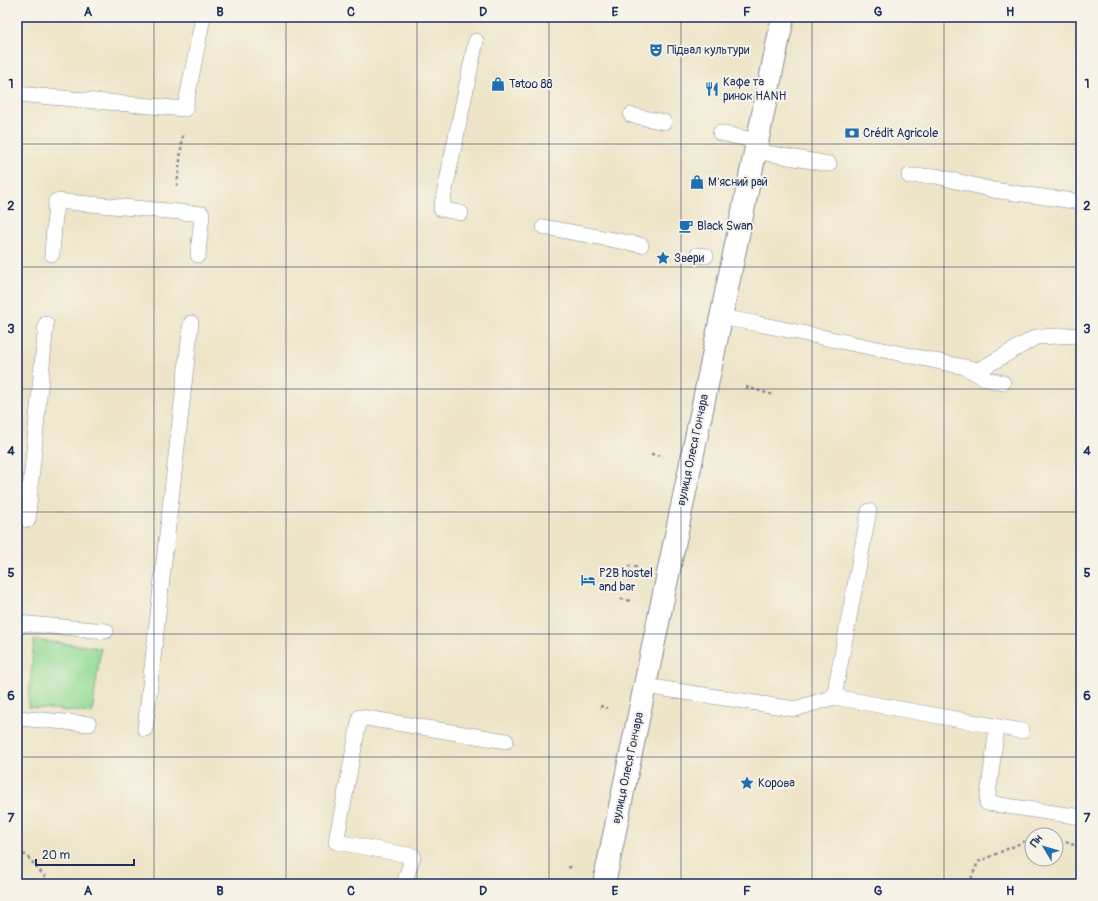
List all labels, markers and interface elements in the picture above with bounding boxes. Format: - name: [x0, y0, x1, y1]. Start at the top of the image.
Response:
- text: A: [84, 4, 93, 20]
- text: B: [216, 4, 224, 20]
- text: C: [347, 4, 355, 20]
- text: D: [479, 4, 487, 20]
- text: E: [612, 4, 619, 20]
- text: F: [743, 4, 751, 20]
- text: G: [874, 4, 883, 20]
- text: H: [1006, 4, 1014, 20]
- theatre icon: Підвал культури: [648, 42, 664, 58]
- place label: Підвал культури: [667, 43, 750, 58]
- place label: Кафе та ринок HANH: [723, 75, 787, 104]
- text: 1: [8, 76, 14, 92]
- shop icon: Tatoo 88: [490, 76, 506, 92]
- text: 1: [1084, 76, 1090, 92]
- place label: Tatoo 88: [509, 77, 553, 92]
- restaurant icon: Кафе та ринок HANH: [704, 81, 720, 97]
- bank icon: Crédit Agricole: [844, 125, 860, 141]
- place label: Crédit Agricole: [863, 126, 938, 141]
- shop icon: Мʼясний рай: [689, 174, 705, 190]
- place label: Мʼясний рай: [708, 175, 768, 190]
- text: 2: [7, 198, 15, 214]
- text: 2: [1083, 198, 1091, 214]
- cafe icon: Black Swan: [678, 218, 694, 234]
- place label: Black Swan: [697, 219, 753, 234]
- place icon: Звери: [655, 250, 671, 266]
- place label: Звери: [674, 251, 705, 266]
- text: 3: [7, 321, 15, 337]
- text: 3: [1083, 321, 1091, 337]
- street label: вулиця Олеся Гончара: [674, 392, 712, 507]
- text: 4: [7, 443, 15, 459]
- text: 4: [1083, 443, 1091, 459]
- text: 5: [7, 565, 15, 581]
- text: 5: [1083, 565, 1091, 581]
- place label: P2B hostel and bar: [599, 566, 653, 595]
- hotel icon: P2B hostel and bar: [580, 572, 596, 588]
- text: 6: [7, 688, 15, 704]
- text: 6: [1083, 688, 1091, 704]
- street label: вулиця Олеся Гончара: [609, 710, 647, 825]
- place icon: Корова: [739, 775, 755, 791]
- place label: Корова: [758, 776, 795, 791]
- text: 7: [8, 810, 15, 826]
- text: 7: [1084, 810, 1091, 826]
- north arrow: [1024, 827, 1064, 867]
- text: Пн: [1028, 832, 1046, 850]
- scale bar: [36, 841, 134, 867]
- text: 20 m: [42, 848, 71, 863]
- text: A: [84, 883, 93, 899]
- text: B: [216, 883, 224, 899]
- text: C: [347, 883, 355, 899]
- text: D: [479, 883, 487, 899]
- text: E: [612, 883, 619, 899]
- text: F: [743, 883, 751, 899]
- text: G: [874, 883, 883, 899]
- text: H: [1006, 883, 1014, 899]

